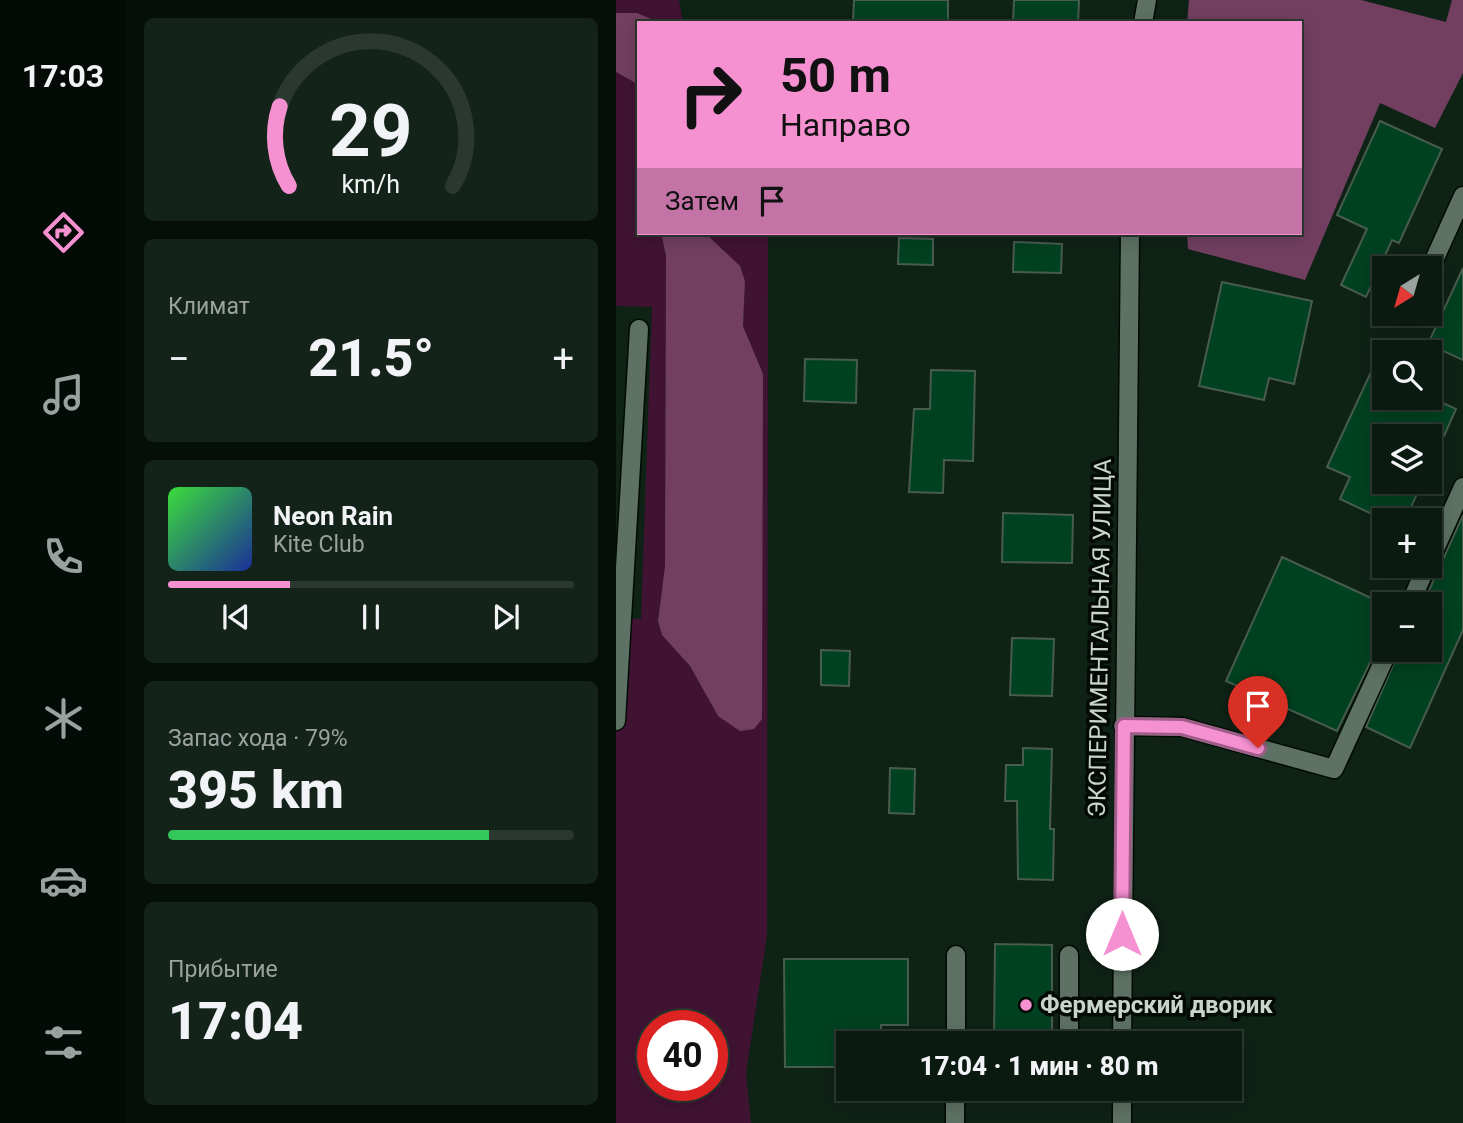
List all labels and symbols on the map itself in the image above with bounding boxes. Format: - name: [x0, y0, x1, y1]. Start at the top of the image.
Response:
- north arrow: [1372, 256, 1442, 326]
- street label: ЭКСПЕРИМЕНТАЛЬНАЯ УЛИЦА: [1083, 458, 1117, 818]
- pin: [1228, 676, 1288, 748]
- position arrow: [1085, 897, 1159, 971]
- place label: Фермерский дворик: [1040, 991, 1273, 1019]
- marker: Фермерский дворик: [1018, 997, 1034, 1013]
- speed limit sign: 40: [637, 1010, 728, 1101]

